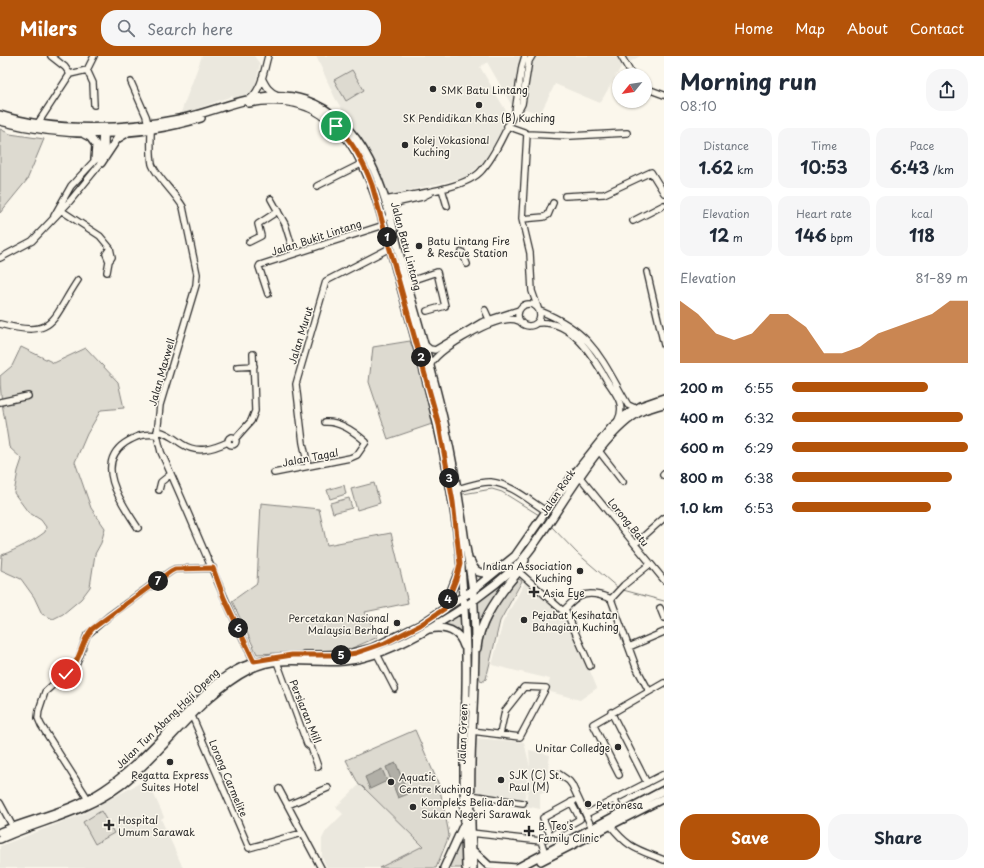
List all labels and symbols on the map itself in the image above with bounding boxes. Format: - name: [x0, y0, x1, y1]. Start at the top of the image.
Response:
- north arrow: [612, 68, 652, 108]
- place label: SMK Batu Lintang: [441, 82, 528, 97]
- marker: SMK Batu Lintang: [428, 84, 438, 94]
- marker: SK Pendidikan Khas (B) Kuching: [474, 100, 484, 110]
- pin: [319, 109, 353, 143]
- place label: SK Pendidikan Khas (B) Kuching: [403, 110, 555, 125]
- place label: Kolej Vokasional Kuching: [413, 132, 489, 159]
- marker: Kolej Vokasional Kuching: [400, 140, 410, 150]
- street label: Jalan Batu Lintang: [388, 200, 426, 292]
- street label: Jalan Bukit Lintang: [269, 215, 363, 259]
- pin: 1: [377, 227, 397, 247]
- place label: Batu Lintang Fire & Rescue Station: [427, 233, 510, 260]
- marker: Batu Lintang Fire & Rescue Station: [414, 241, 424, 251]
- street label: Jalan Murut: [284, 304, 316, 366]
- street label: Jalan Maxwell: [144, 336, 178, 408]
- pin: 2: [411, 347, 431, 367]
- street label: Jalan Tagal: [281, 444, 339, 470]
- street label: Jalan Rock: [536, 466, 578, 518]
- pin: 3: [439, 468, 459, 488]
- street label: Lorong Batu: [605, 495, 653, 549]
- place label: Indian Association Kuching: [483, 558, 572, 585]
- marker: Indian Association Kuching: [575, 566, 585, 576]
- pin: 7: [148, 571, 168, 591]
- place label: Asia Eye: [543, 585, 585, 600]
- marker: Asia Eye: [528, 586, 540, 598]
- pin: 4: [438, 589, 458, 609]
- place label: Pejabat Kesihatan Bahagian Kuching: [532, 607, 619, 634]
- place label: Percetakan Nasional Malaysia Berhad: [289, 610, 389, 638]
- marker: Pejabat Kesihatan Bahagian Kuching: [519, 615, 529, 625]
- pin: 6: [228, 618, 248, 638]
- marker: Percetakan Nasional Malaysia Berhad: [392, 618, 402, 628]
- pin: 5: [331, 645, 351, 665]
- pin: [49, 657, 83, 691]
- street label: Jalan Tun Abang Haji Openg: [112, 664, 222, 772]
- street label: Persiaran Mill: [286, 677, 326, 745]
- street label: Jalan Green: [453, 703, 471, 765]
- street label: Lorong Carmelite: [206, 737, 252, 819]
- place label: Unitar Colledge: [535, 740, 610, 755]
- marker: Unitar Colledge: [613, 742, 623, 752]
- marker: Regatta Express Suites Hotel: [165, 757, 175, 767]
- place label: Regatta Express Suites Hotel: [131, 767, 209, 794]
- place label: SJK (C) St. Paul (M): [509, 767, 562, 794]
- place label: Aquatic Centre Kuching: [399, 769, 472, 796]
- marker: SJK (C) St. Paul (M): [496, 775, 506, 785]
- marker: Aquatic Centre Kuching: [386, 777, 396, 787]
- place label: Kompleks Belia dan Sukan Negeri Sarawak: [421, 794, 531, 821]
- place label: Petronesa: [596, 797, 644, 812]
- marker: Petronesa: [583, 799, 593, 809]
- marker: Kompleks Belia dan Sukan Negeri Sarawak: [408, 802, 418, 812]
- place label: Hospital Umum Sarawak: [118, 812, 195, 839]
- place label: B. Teo's Family Clinic: [538, 818, 599, 846]
- marker: Hospital Umum Sarawak: [103, 819, 115, 831]
- marker: B. Teo's Family Clinic: [523, 825, 535, 837]

